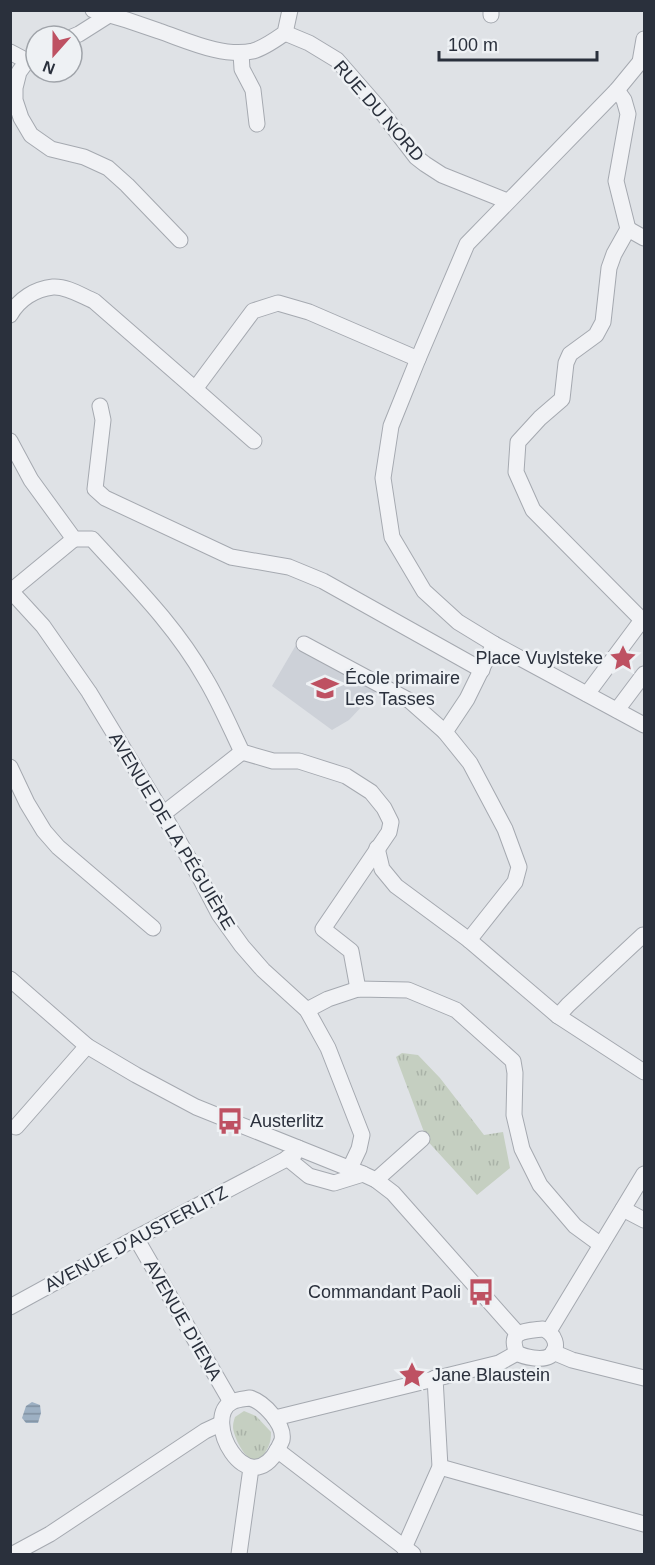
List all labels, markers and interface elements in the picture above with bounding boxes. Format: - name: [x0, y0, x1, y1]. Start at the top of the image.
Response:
- north arrow: [24, 24, 84, 84]
- scale bar: [439, 24, 596, 62]
- text: 100 m: [448, 35, 498, 55]
- street label: RUE DU NORD: [330, 57, 428, 165]
- text: N: [40, 58, 57, 78]
- place icon: Place Vuylsteke: [608, 643, 638, 673]
- place label: Place Vuylsteke: [476, 648, 603, 668]
- place label: École primaire Les Tasses: [345, 668, 460, 709]
- school or university icon: École primaire Les Tasses: [310, 673, 340, 703]
- street label: AVENUE DE LA PÉGUIÈRE: [105, 729, 239, 933]
- bus stop icon: Austerlitz: [215, 1106, 245, 1136]
- place label: Austerlitz: [250, 1111, 324, 1131]
- street label: AVENUE D'AUSTERLITZ: [41, 1182, 231, 1296]
- street label: AVENUE D'IENA: [140, 1256, 226, 1384]
- bus stop icon: Commandant Paoli: [466, 1277, 496, 1307]
- place label: Commandant Paoli: [308, 1282, 461, 1302]
- place icon: Jane Blaustein: [397, 1360, 427, 1390]
- place label: Jane Blaustein: [432, 1365, 550, 1385]

